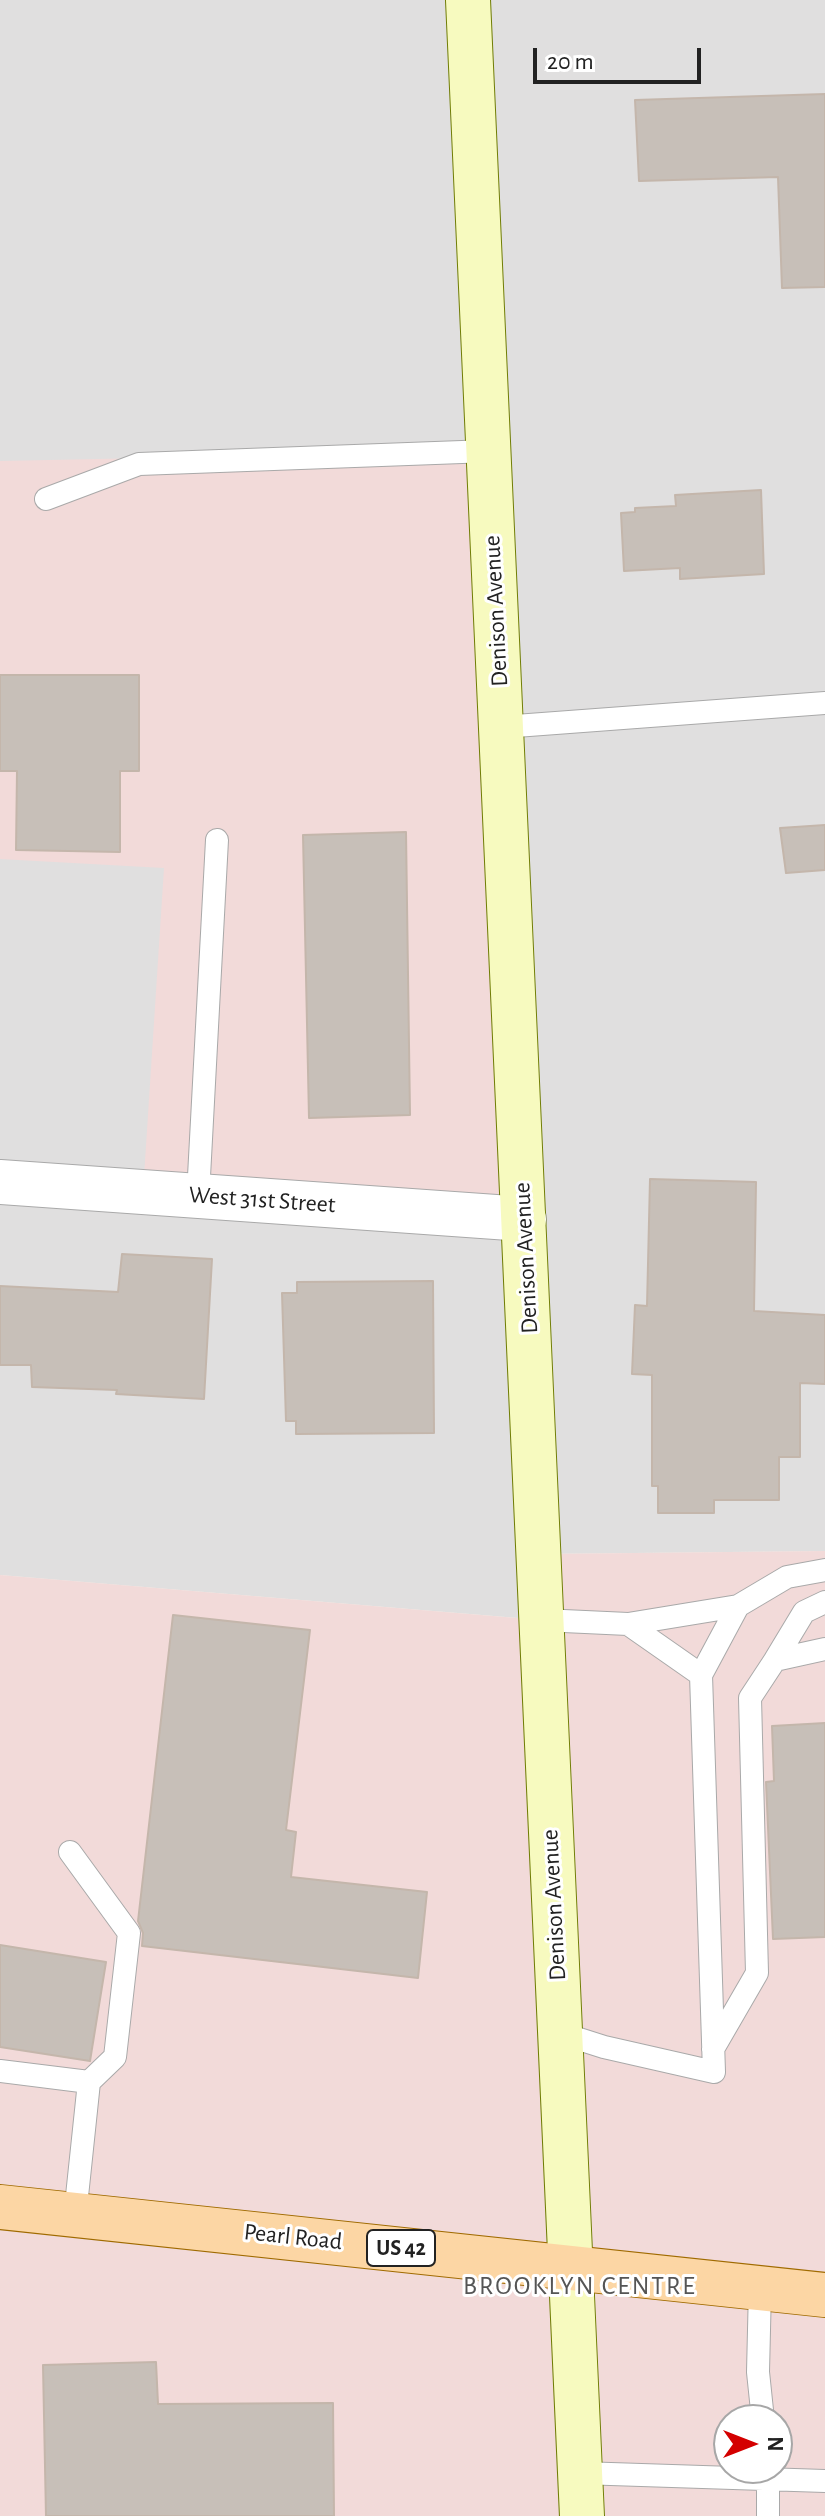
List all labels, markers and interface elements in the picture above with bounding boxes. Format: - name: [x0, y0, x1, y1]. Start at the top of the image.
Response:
- scale bar: [537, 32, 705, 82]
- text: 20 m: [547, 50, 594, 74]
- street label: Denison Avenue: [478, 535, 514, 687]
- street label: West 31st Street: [188, 1181, 336, 1219]
- street label: Denison Avenue: [508, 1182, 544, 1334]
- street label: Denison Avenue: [536, 1829, 572, 1981]
- street label: Pearl Road: [242, 2218, 344, 2256]
- road number: US 42: [367, 2230, 435, 2266]
- district label: BROOKLYN CENTRE: [463, 2270, 697, 2302]
- north arrow: [713, 2404, 793, 2484]
- text: N: [764, 2436, 786, 2452]

